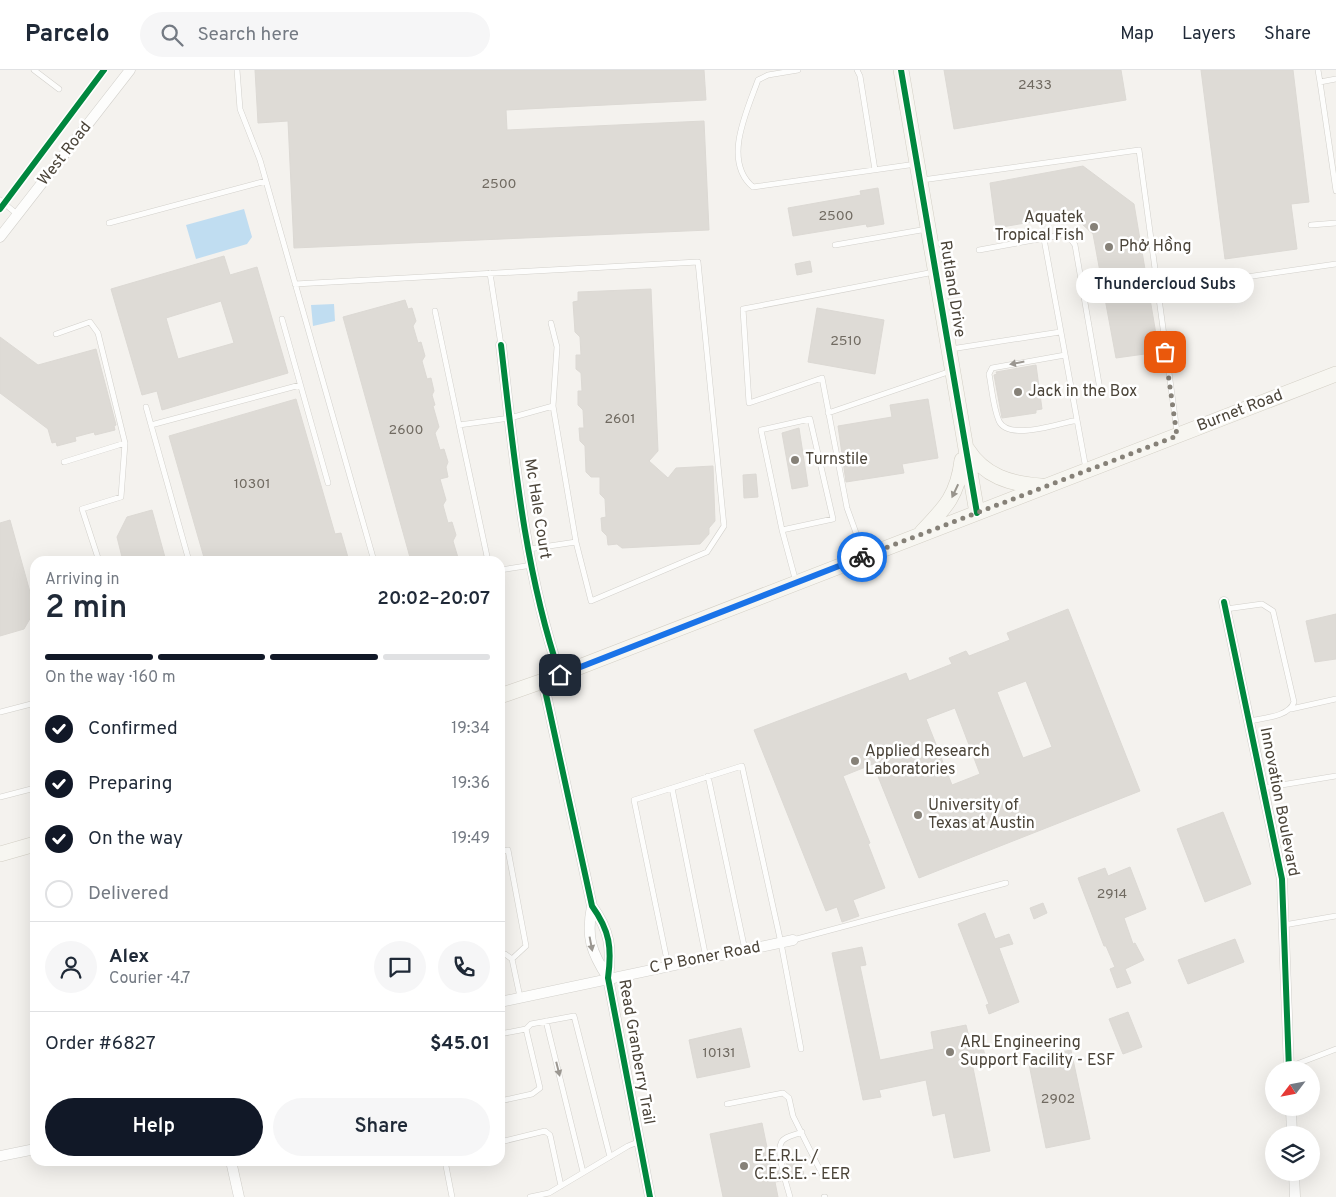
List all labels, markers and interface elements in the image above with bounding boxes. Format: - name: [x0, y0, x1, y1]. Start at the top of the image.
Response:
- search box: [140, 12, 490, 57]
- text: Parcelo: [25, 20, 110, 50]
- icon: search: [158, 21, 186, 49]
- text: Search here: [198, 23, 299, 47]
- text: Map: [1120, 23, 1154, 46]
- text: Layers: [1182, 23, 1236, 46]
- text: Share: [1264, 23, 1311, 46]
- house number: 2433: [1018, 77, 1052, 94]
- street label: West Road: [34, 118, 96, 190]
- house number: 2500: [481, 176, 517, 193]
- house number: 2500: [818, 208, 854, 225]
- place label: Aquatek Tropical Fish: [995, 208, 1084, 246]
- marker: Aquatek Tropical Fish: [1088, 221, 1100, 233]
- place label: Phở Hồng: [1119, 236, 1191, 257]
- street label: Rutland Drive: [934, 239, 970, 339]
- marker: Phở Hồng: [1103, 241, 1115, 253]
- callout: Thundercloud Subs: [1076, 267, 1254, 302]
- text: Thundercloud Subs: [1094, 275, 1236, 295]
- pin: [1144, 331, 1186, 373]
- house number: 2510: [830, 333, 862, 350]
- icon: bag: [1151, 338, 1179, 366]
- one-way arrow: [1008, 360, 1024, 368]
- place label: Jack in the Box: [1028, 382, 1137, 402]
- street label: Burnet Road: [1194, 385, 1286, 437]
- marker: Jack in the Box: [1012, 386, 1024, 398]
- house number: 2601: [604, 411, 636, 428]
- house number: 2600: [389, 422, 423, 439]
- place label: Turnstile: [805, 450, 868, 470]
- marker: Turnstile: [789, 454, 801, 466]
- street label: Mc Hale Court: [519, 457, 555, 561]
- house number: 10301: [234, 476, 270, 493]
- one-way arrow: [950, 484, 959, 499]
- courier: [837, 532, 887, 582]
- icon: bike: [848, 543, 876, 571]
- text: Arriving in: [45, 570, 120, 590]
- text: 20:02–20:07: [377, 587, 490, 611]
- text: 2 min: [45, 589, 127, 629]
- pin: [539, 654, 581, 696]
- icon: home: [546, 661, 574, 689]
- text: On the way · 160 m: [45, 668, 176, 688]
- icon: check: [45, 715, 73, 743]
- text: Confirmed: [88, 717, 178, 741]
- text: 19:34: [451, 719, 490, 739]
- street label: Innovation Boulevard: [1255, 726, 1303, 878]
- place label: Applied Research Laboratories: [865, 742, 990, 780]
- marker: Applied Research Laboratories: [849, 755, 861, 767]
- icon: check: [45, 770, 73, 798]
- text: Preparing: [88, 772, 172, 796]
- text: 19:36: [452, 774, 490, 794]
- place label: University of Texas at Austin: [928, 796, 1035, 834]
- marker: University of Texas at Austin: [912, 809, 924, 821]
- icon: check: [45, 825, 73, 853]
- text: On the way: [88, 827, 183, 851]
- text: 19:49: [452, 829, 490, 849]
- text: Delivered: [88, 882, 169, 906]
- house number: 2914: [1097, 886, 1127, 903]
- one-way arrow: [587, 936, 595, 951]
- street label: C P Boner Road: [648, 937, 762, 979]
- button: person: [45, 941, 97, 993]
- button: chat: [374, 941, 426, 993]
- button: phone: [438, 941, 490, 993]
- text: Alex: [109, 945, 149, 969]
- text: Courier · 4.7: [109, 969, 190, 989]
- street label: Read Granberry Trail: [613, 978, 659, 1126]
- text: Order #6827: [45, 1032, 156, 1056]
- text: $45.01: [430, 1032, 490, 1056]
- place label: ARL Engineering Support Facility - ESF: [960, 1033, 1115, 1071]
- house number: 10131: [702, 1045, 736, 1062]
- marker: ARL Engineering Support Facility - ESF: [944, 1046, 956, 1058]
- one-way arrow: [554, 1061, 562, 1076]
- north arrow: [1265, 1061, 1320, 1116]
- map controls: [1265, 1061, 1320, 1181]
- house number: 2902: [1041, 1091, 1075, 1108]
- button: Help: [45, 1098, 263, 1156]
- button: Share: [273, 1098, 490, 1156]
- button: layers: [1265, 1126, 1320, 1181]
- place label: E.E.R.L. / C.E.S.E. - EER: [754, 1147, 851, 1185]
- marker: E.E.R.L. / C.E.S.E. - EER: [738, 1160, 750, 1172]

